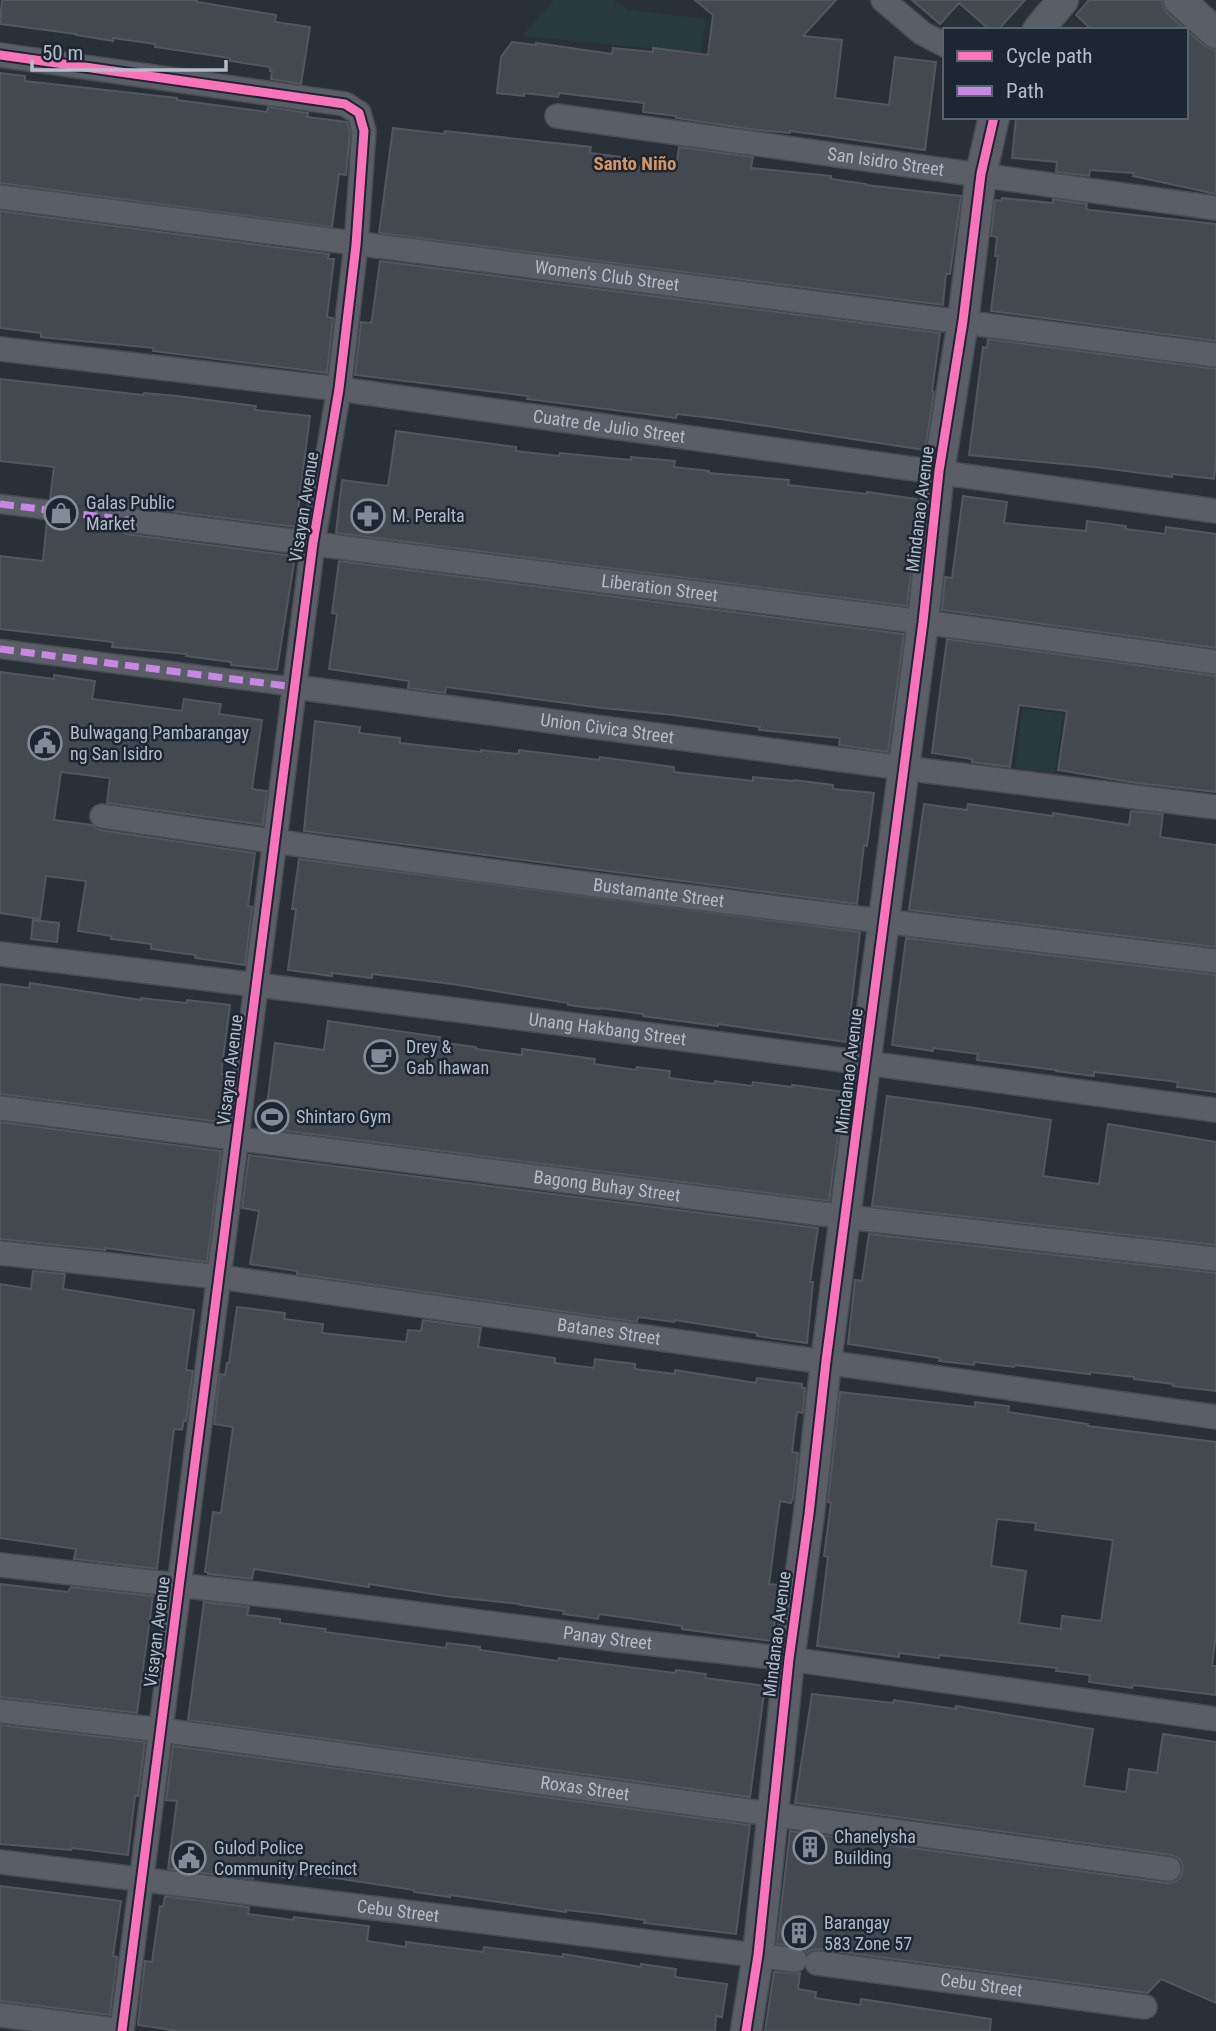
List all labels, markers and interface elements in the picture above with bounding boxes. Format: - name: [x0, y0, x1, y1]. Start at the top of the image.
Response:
- scale bar: [32, 28, 226, 72]
- legend: [943, 28, 1188, 119]
- text: 50 m: [42, 41, 83, 65]
- text: Cycle path: [1006, 44, 1092, 68]
- text: Path: [1006, 79, 1044, 103]
- street label: San Isidro Street: [826, 143, 945, 180]
- district label: Santo Niño: [593, 152, 677, 175]
- street label: Women's Club Street: [534, 256, 680, 295]
- street label: Cuatre de Julio Street: [532, 405, 687, 447]
- street label: Mindanao Avenue: [901, 445, 938, 573]
- street label: Visayan Avenue: [284, 450, 323, 564]
- place label: Galas Public Market: [86, 492, 174, 534]
- shop icon: Galas Public Market: [42, 494, 80, 532]
- pharmacy icon: M. Peralta: [349, 497, 387, 535]
- place label: M. Peralta: [392, 505, 465, 526]
- street label: Liberation Street: [600, 570, 719, 606]
- street label: Union Civica Street: [539, 709, 675, 747]
- place label: Bulwagang Pambarangay ng San Isidro: [70, 722, 250, 764]
- public building icon: Bulwagang Pambarangay ng San Isidro: [26, 724, 64, 762]
- street label: Bustamante Street: [592, 874, 725, 911]
- street label: Mindanao Avenue: [830, 1007, 867, 1135]
- street label: Unang Hakbang Street: [527, 1008, 687, 1049]
- street label: Visayan Avenue: [212, 1013, 247, 1127]
- place label: Drey & Gab Ihawan: [406, 1036, 489, 1078]
- cafe icon: Drey & Gab Ihawan: [362, 1038, 400, 1076]
- sports icon: Shintaro Gym: [253, 1098, 291, 1136]
- place label: Shintaro Gym: [296, 1106, 391, 1127]
- street label: Bagong Buhay Street: [532, 1166, 682, 1206]
- street label: Batanes Street: [556, 1314, 662, 1349]
- street label: Mindanao Avenue: [758, 1570, 795, 1698]
- street label: Visayan Avenue: [139, 1575, 174, 1689]
- street label: Panay Street: [562, 1622, 653, 1654]
- street label: Roxas Street: [539, 1771, 631, 1804]
- place label: Chanelysha Building: [834, 1826, 916, 1868]
- building icon: Chanelysha Building: [791, 1828, 829, 1866]
- place label: Gulod Police Community Precinct: [214, 1837, 357, 1879]
- public building icon: Gulod Police Community Precinct: [170, 1839, 208, 1877]
- street label: Cebu Street: [356, 1895, 440, 1926]
- place label: Barangay 583 Zone 57: [824, 1912, 912, 1954]
- building icon: Barangay 583 Zone 57: [780, 1914, 818, 1952]
- street label: Cebu Street: [939, 1969, 1024, 2000]

